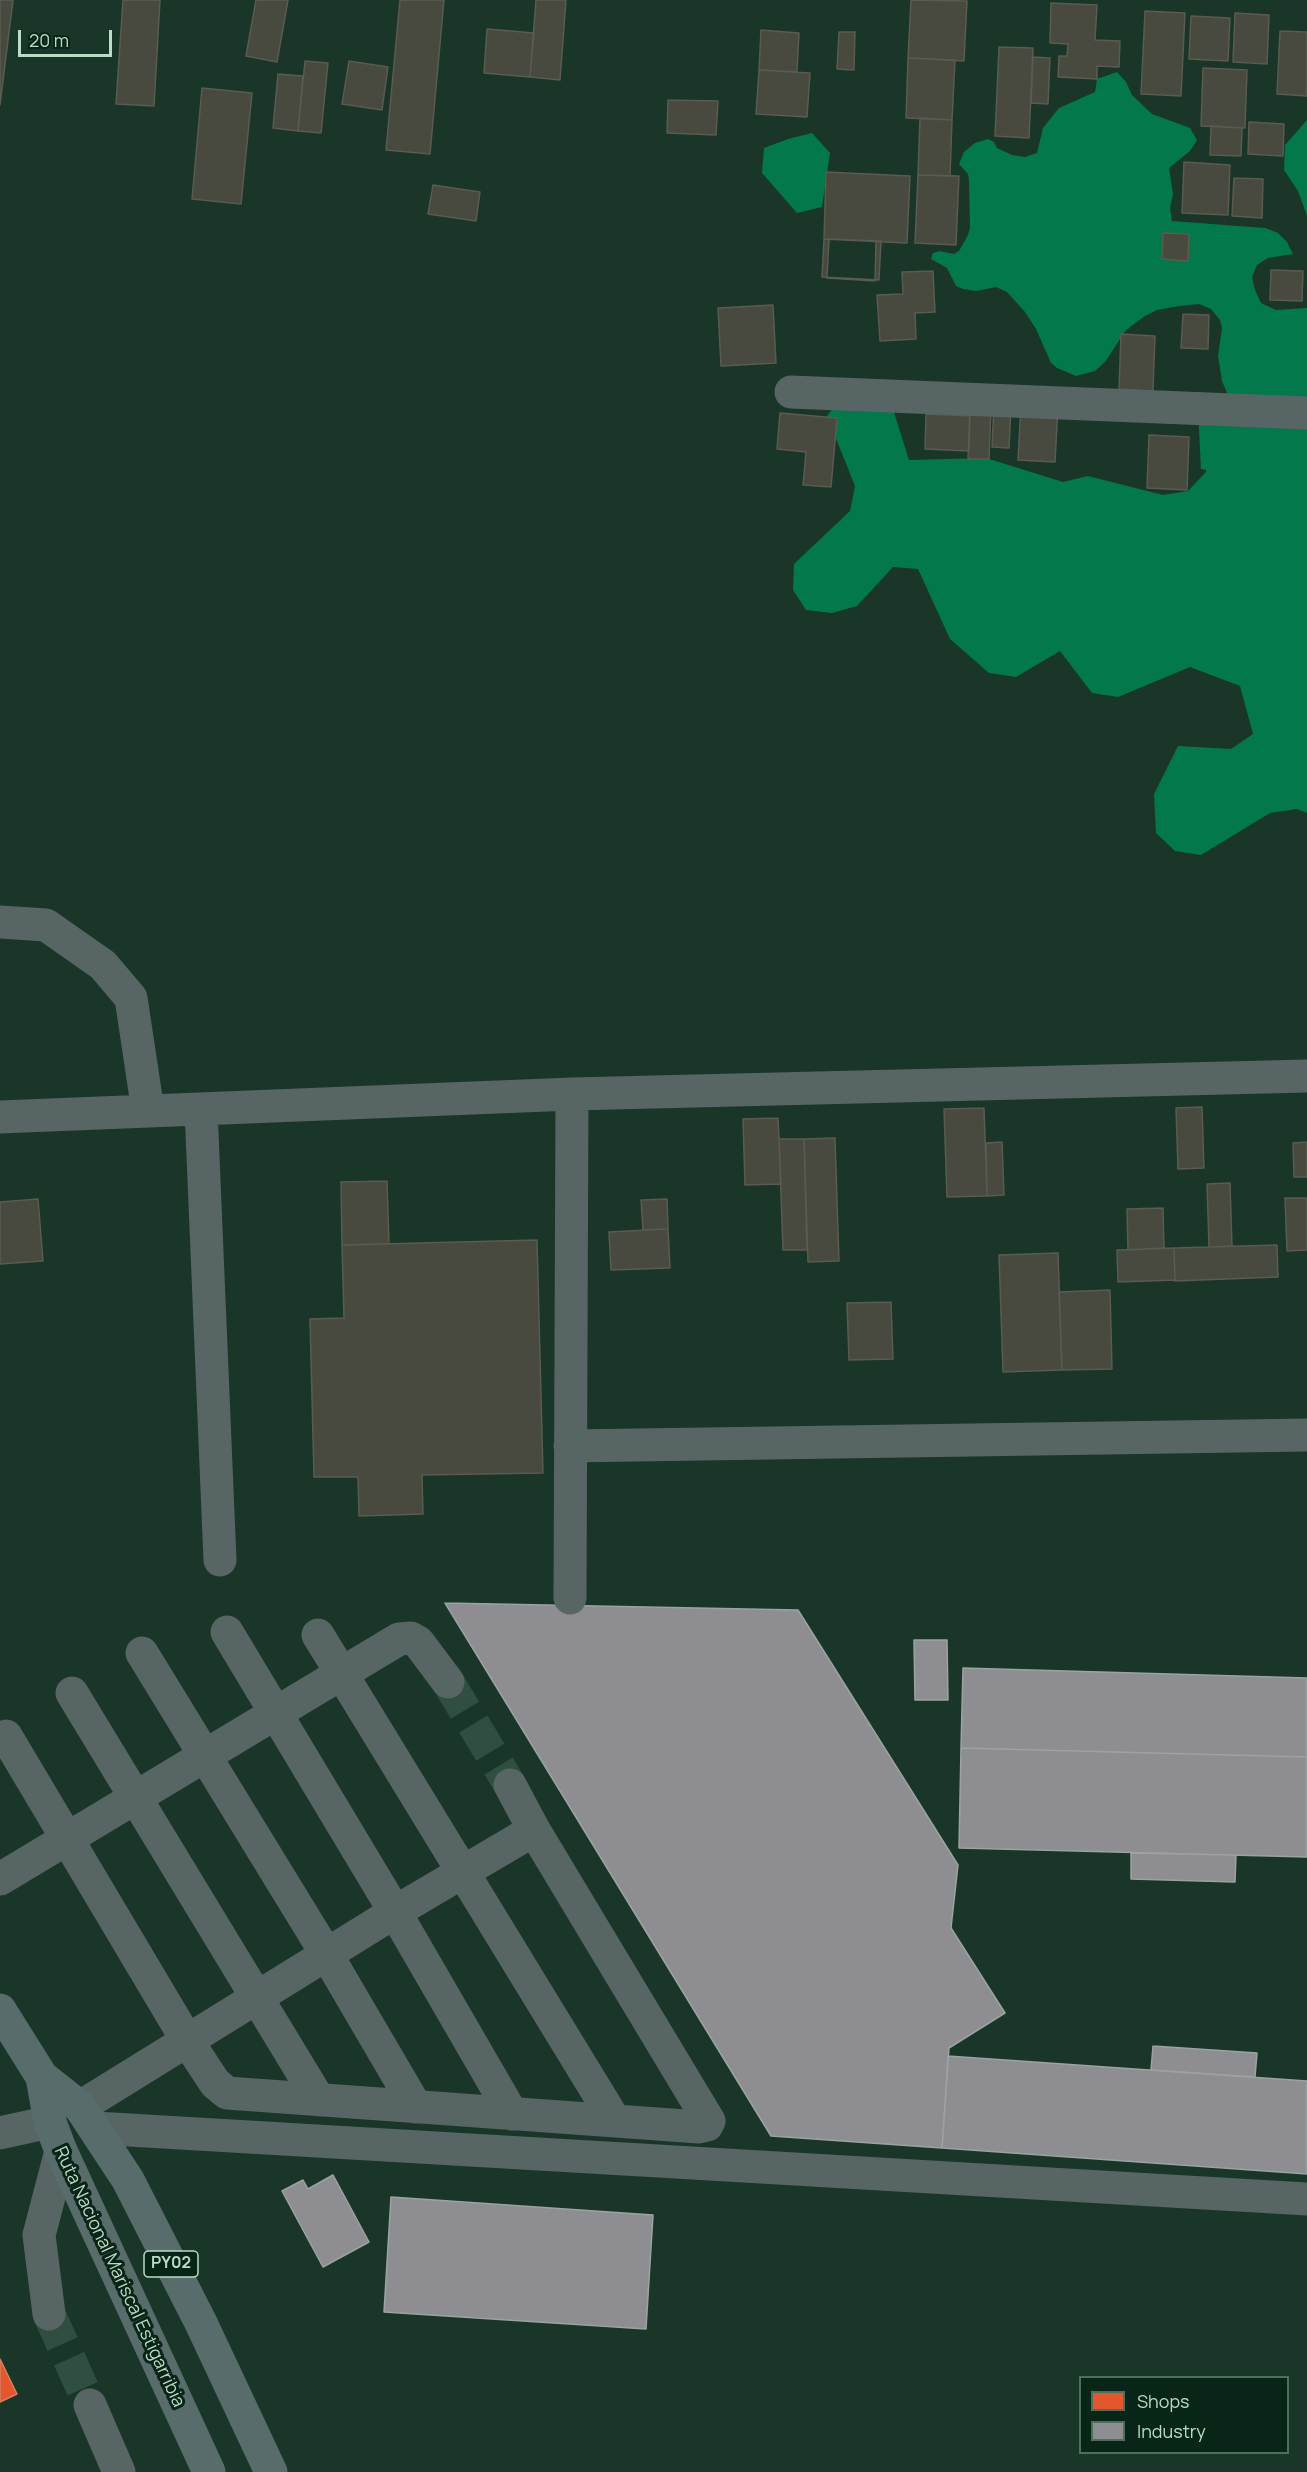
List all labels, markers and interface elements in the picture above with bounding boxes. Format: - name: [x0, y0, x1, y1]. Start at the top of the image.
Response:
- scale bar: [21, 18, 116, 56]
- text: 20 m: [29, 28, 69, 52]
- street label: Ruta Nacional Mariscal Estigarribia: [49, 2143, 189, 2411]
- road number: PY02: [144, 2251, 198, 2277]
- legend: [1079, 2376, 1289, 2454]
- text: Shops: [1137, 2389, 1189, 2413]
- text: Industry: [1137, 2419, 1206, 2443]

